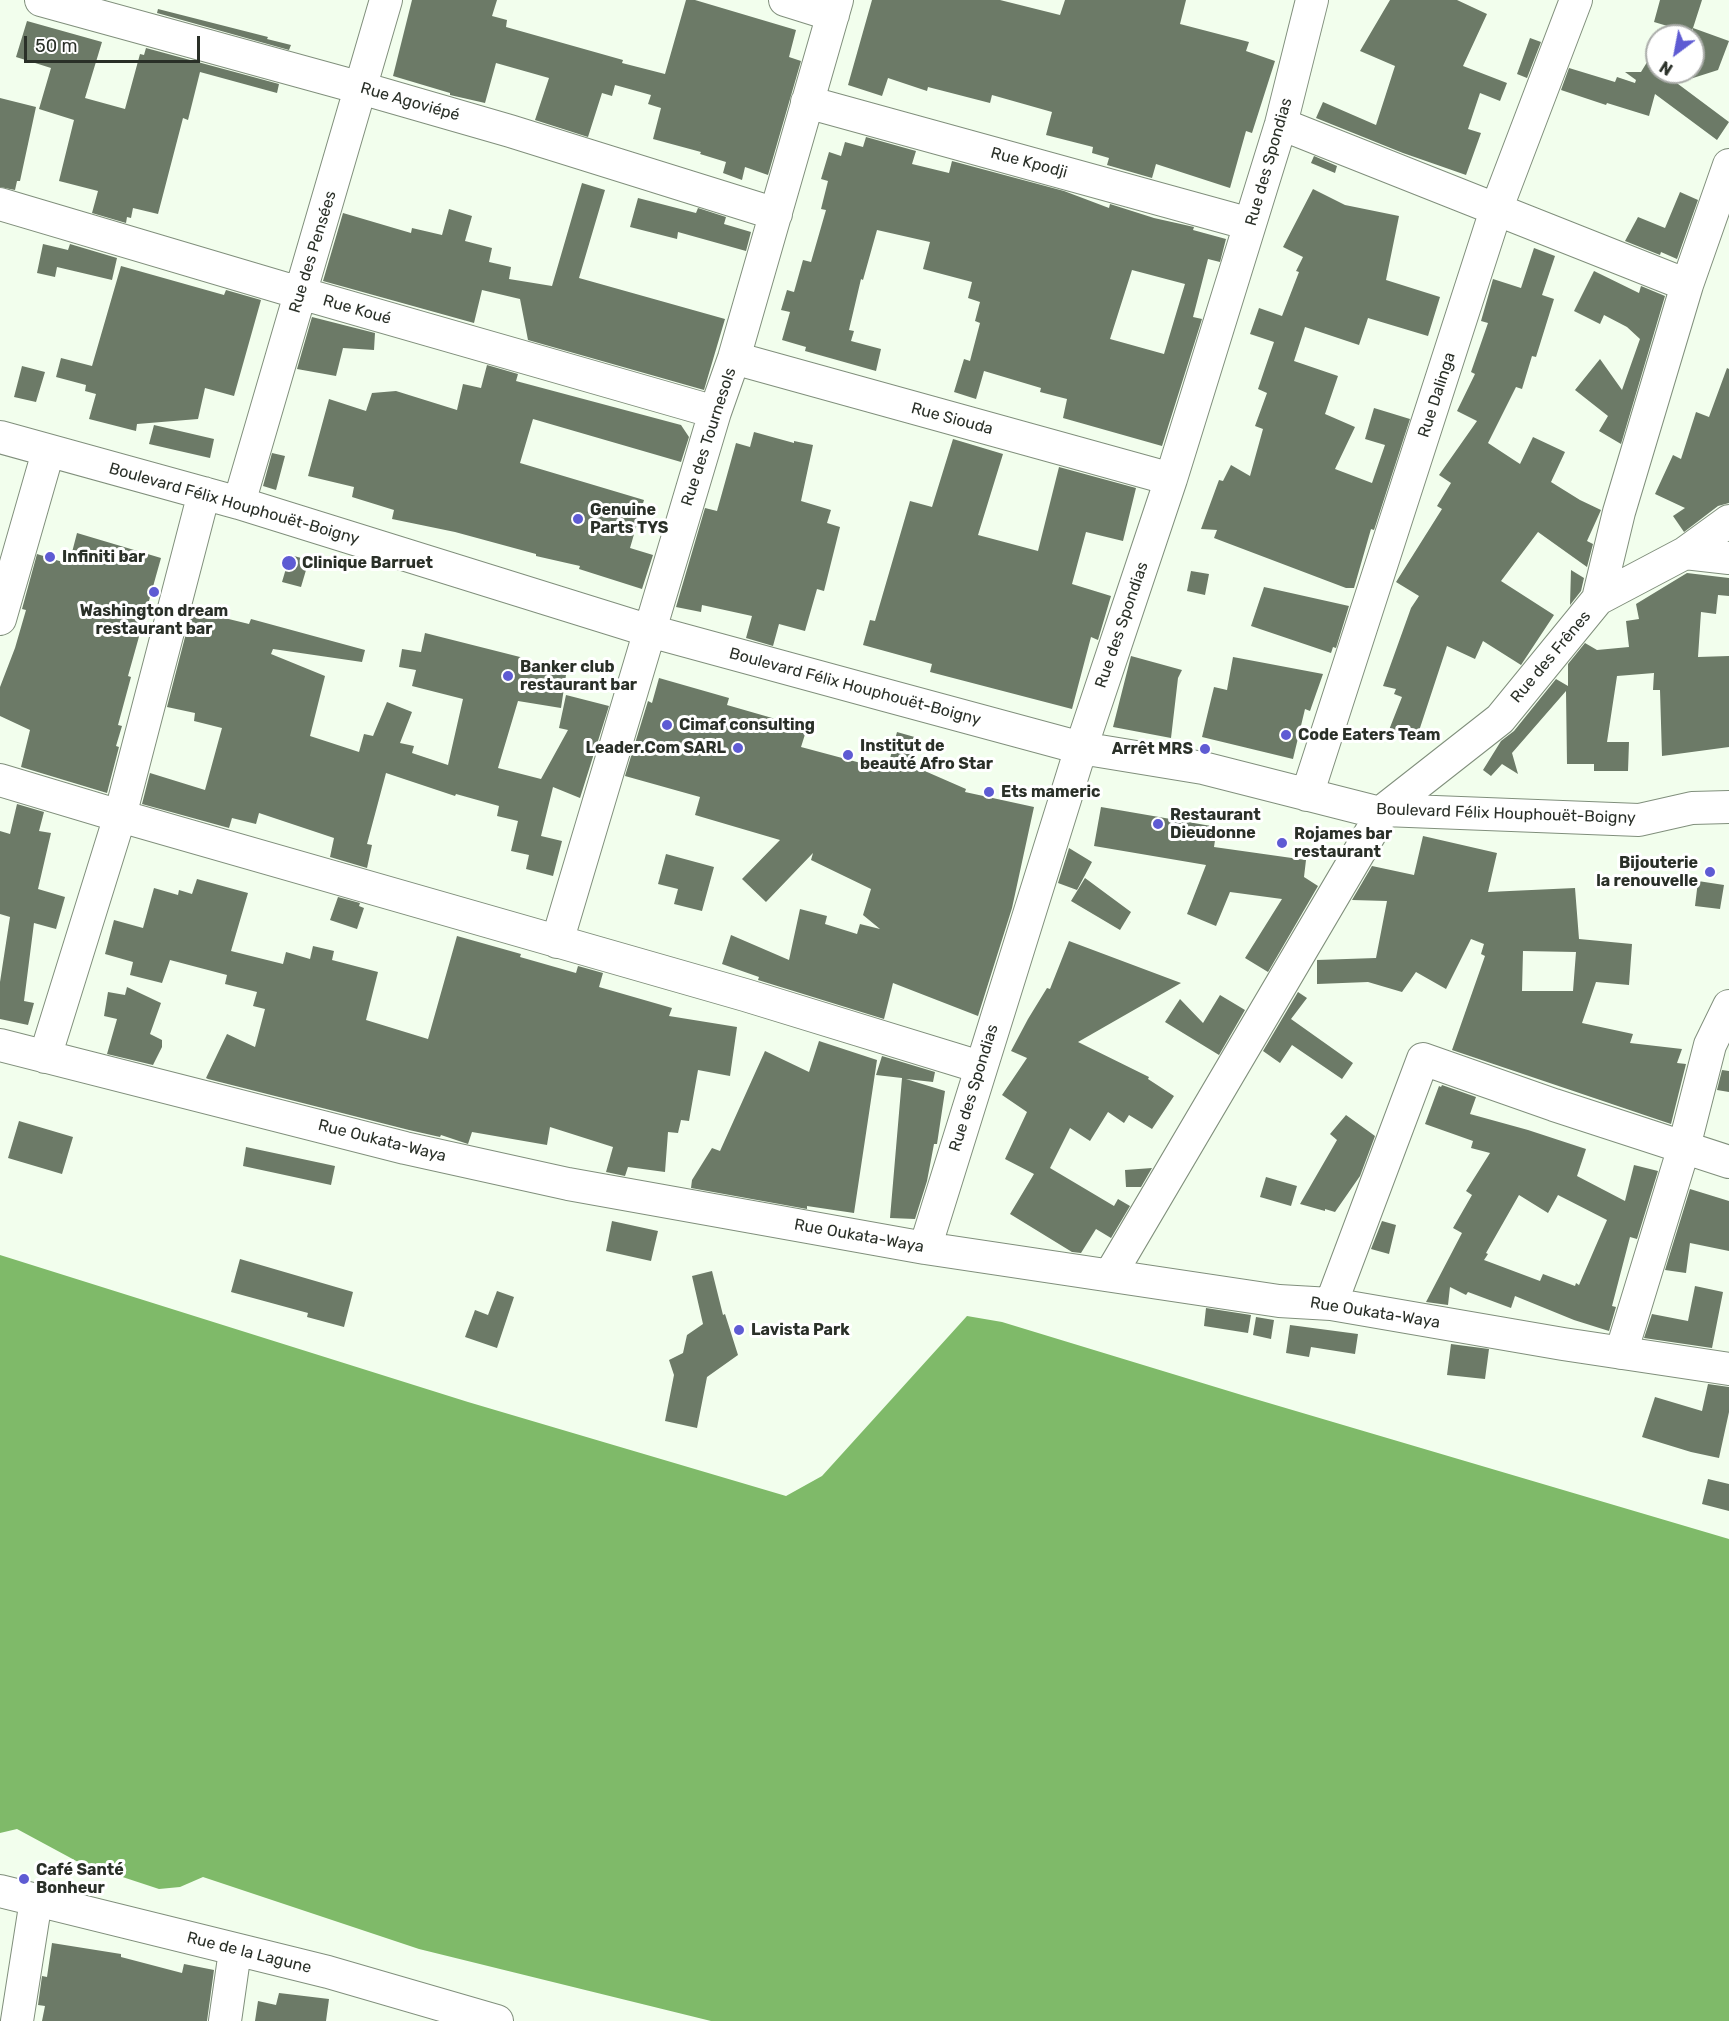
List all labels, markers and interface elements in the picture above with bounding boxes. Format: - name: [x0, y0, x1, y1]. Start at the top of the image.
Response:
- scale bar: [27, 24, 202, 62]
- north arrow: [1645, 24, 1705, 84]
- text: 50 m: [35, 35, 78, 57]
- text: N: [1656, 57, 1676, 79]
- street label: Rue Agoviépé: [358, 79, 462, 125]
- street label: Rue des Spondias: [1242, 96, 1296, 228]
- street label: Rue Kpodji: [988, 144, 1070, 182]
- street label: Rue des Pensées: [285, 189, 341, 315]
- street label: Rue Koué: [321, 291, 393, 329]
- street label: Rue Dalinga: [1414, 350, 1460, 440]
- street label: Rue des Tournesols: [678, 365, 740, 509]
- street label: Rue Siouda: [909, 399, 995, 439]
- street label: Boulevard Félix Houphouët-Boigny: [107, 459, 361, 549]
- place label: Genuine Parts TYS: [590, 500, 668, 538]
- marker: Genuine Parts TYS: [571, 512, 585, 526]
- place label: Infiniti bar: [62, 547, 145, 567]
- marker: Infiniti bar: [43, 550, 57, 564]
- place label: Clinique Barruet: [302, 553, 433, 573]
- marker: Clinique Barruet: [280, 554, 298, 572]
- street label: Rue des Spondias: [1091, 559, 1153, 691]
- marker: Washington dream restaurant bar: [147, 585, 161, 599]
- place label: Washington dream restaurant bar: [80, 601, 228, 639]
- street label: Rue des Frênes: [1507, 607, 1595, 707]
- street label: Boulevard Félix Houphouët-Boigny: [727, 644, 983, 730]
- place label: Banker club restaurant bar: [520, 657, 637, 695]
- marker: Banker club restaurant bar: [501, 669, 515, 683]
- place label: Cimaf consulting: [679, 715, 815, 735]
- marker: Cimaf consulting: [660, 718, 674, 732]
- place label: Code Eaters Team: [1298, 725, 1440, 745]
- marker: Code Eaters Team: [1279, 728, 1293, 742]
- place label: Institut de beauté Afro Star: [860, 736, 993, 774]
- place label: Leader.Com SARL: [586, 738, 726, 758]
- place label: Arrêt MRS: [1112, 739, 1193, 759]
- marker: Leader.Com SARL: [731, 741, 745, 755]
- marker: Arrêt MRS: [1198, 742, 1212, 756]
- marker: Institut de beauté Afro Star: [841, 748, 855, 762]
- place label: Ets mameric: [1001, 782, 1100, 802]
- marker: Ets mameric: [982, 785, 996, 799]
- street label: Boulevard Félix Houphouët-Boigny: [1376, 800, 1636, 828]
- place label: Restaurant Dieudonne: [1170, 805, 1261, 843]
- marker: Restaurant Dieudonne: [1151, 817, 1165, 831]
- place label: Rojames bar restaurant: [1294, 824, 1392, 862]
- marker: Rojames bar restaurant: [1275, 836, 1289, 850]
- place label: Bijouterie la renouvelle: [1596, 853, 1698, 891]
- marker: Bijouterie la renouvelle: [1703, 865, 1717, 879]
- street label: Rue des Spondias: [945, 1022, 1003, 1154]
- street label: Rue Oukata-Waya: [316, 1116, 448, 1166]
- street label: Rue Oukata-Waya: [793, 1215, 925, 1257]
- street label: Rue Oukata-Waya: [1309, 1293, 1441, 1333]
- place label: Lavista Park: [751, 1320, 850, 1340]
- marker: Lavista Park: [732, 1323, 746, 1337]
- place label: Café Santé Bonheur: [36, 1860, 124, 1898]
- marker: Café Santé Bonheur: [17, 1872, 31, 1886]
- street label: Rue de la Lagune: [185, 1928, 313, 1978]

